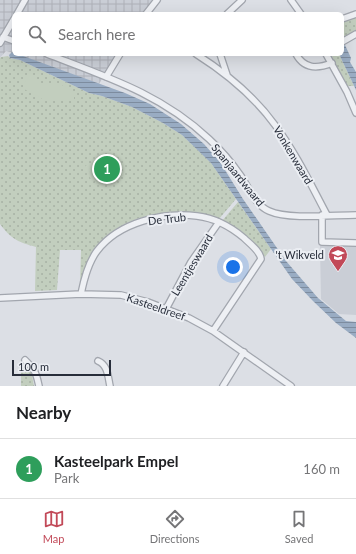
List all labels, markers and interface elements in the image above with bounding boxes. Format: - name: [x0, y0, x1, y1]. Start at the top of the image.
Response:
- search box: [12, 12, 344, 56]
- icon: search: [26, 23, 48, 45]
- text: Search here: [58, 25, 135, 43]
- street label: Vonkenwaard: [271, 123, 316, 186]
- street label: Spanjaardwaard: [209, 141, 268, 209]
- pin: 1: [94, 154, 120, 184]
- street label: De Trub: [147, 210, 187, 227]
- street label: Leentjeswaard: [168, 232, 215, 298]
- school or university icon: 't Wikveld: [327, 244, 349, 272]
- place label: 't Wikveld: [275, 248, 324, 261]
- your location: [223, 257, 243, 277]
- street label: Kasteeldreef: [125, 290, 187, 323]
- scale bar: [12, 358, 111, 377]
- text: 100 m: [18, 360, 49, 373]
- text: Nearby: [16, 402, 71, 423]
- text: Kasteelpark Empel: [54, 452, 178, 470]
- text: 1: [25, 461, 33, 477]
- text: 160 m: [303, 461, 340, 477]
- text: Park: [54, 470, 79, 486]
- tab: Map: [43, 508, 65, 545]
- tab: Directions: [150, 508, 199, 545]
- tab: Saved: [285, 508, 313, 545]

